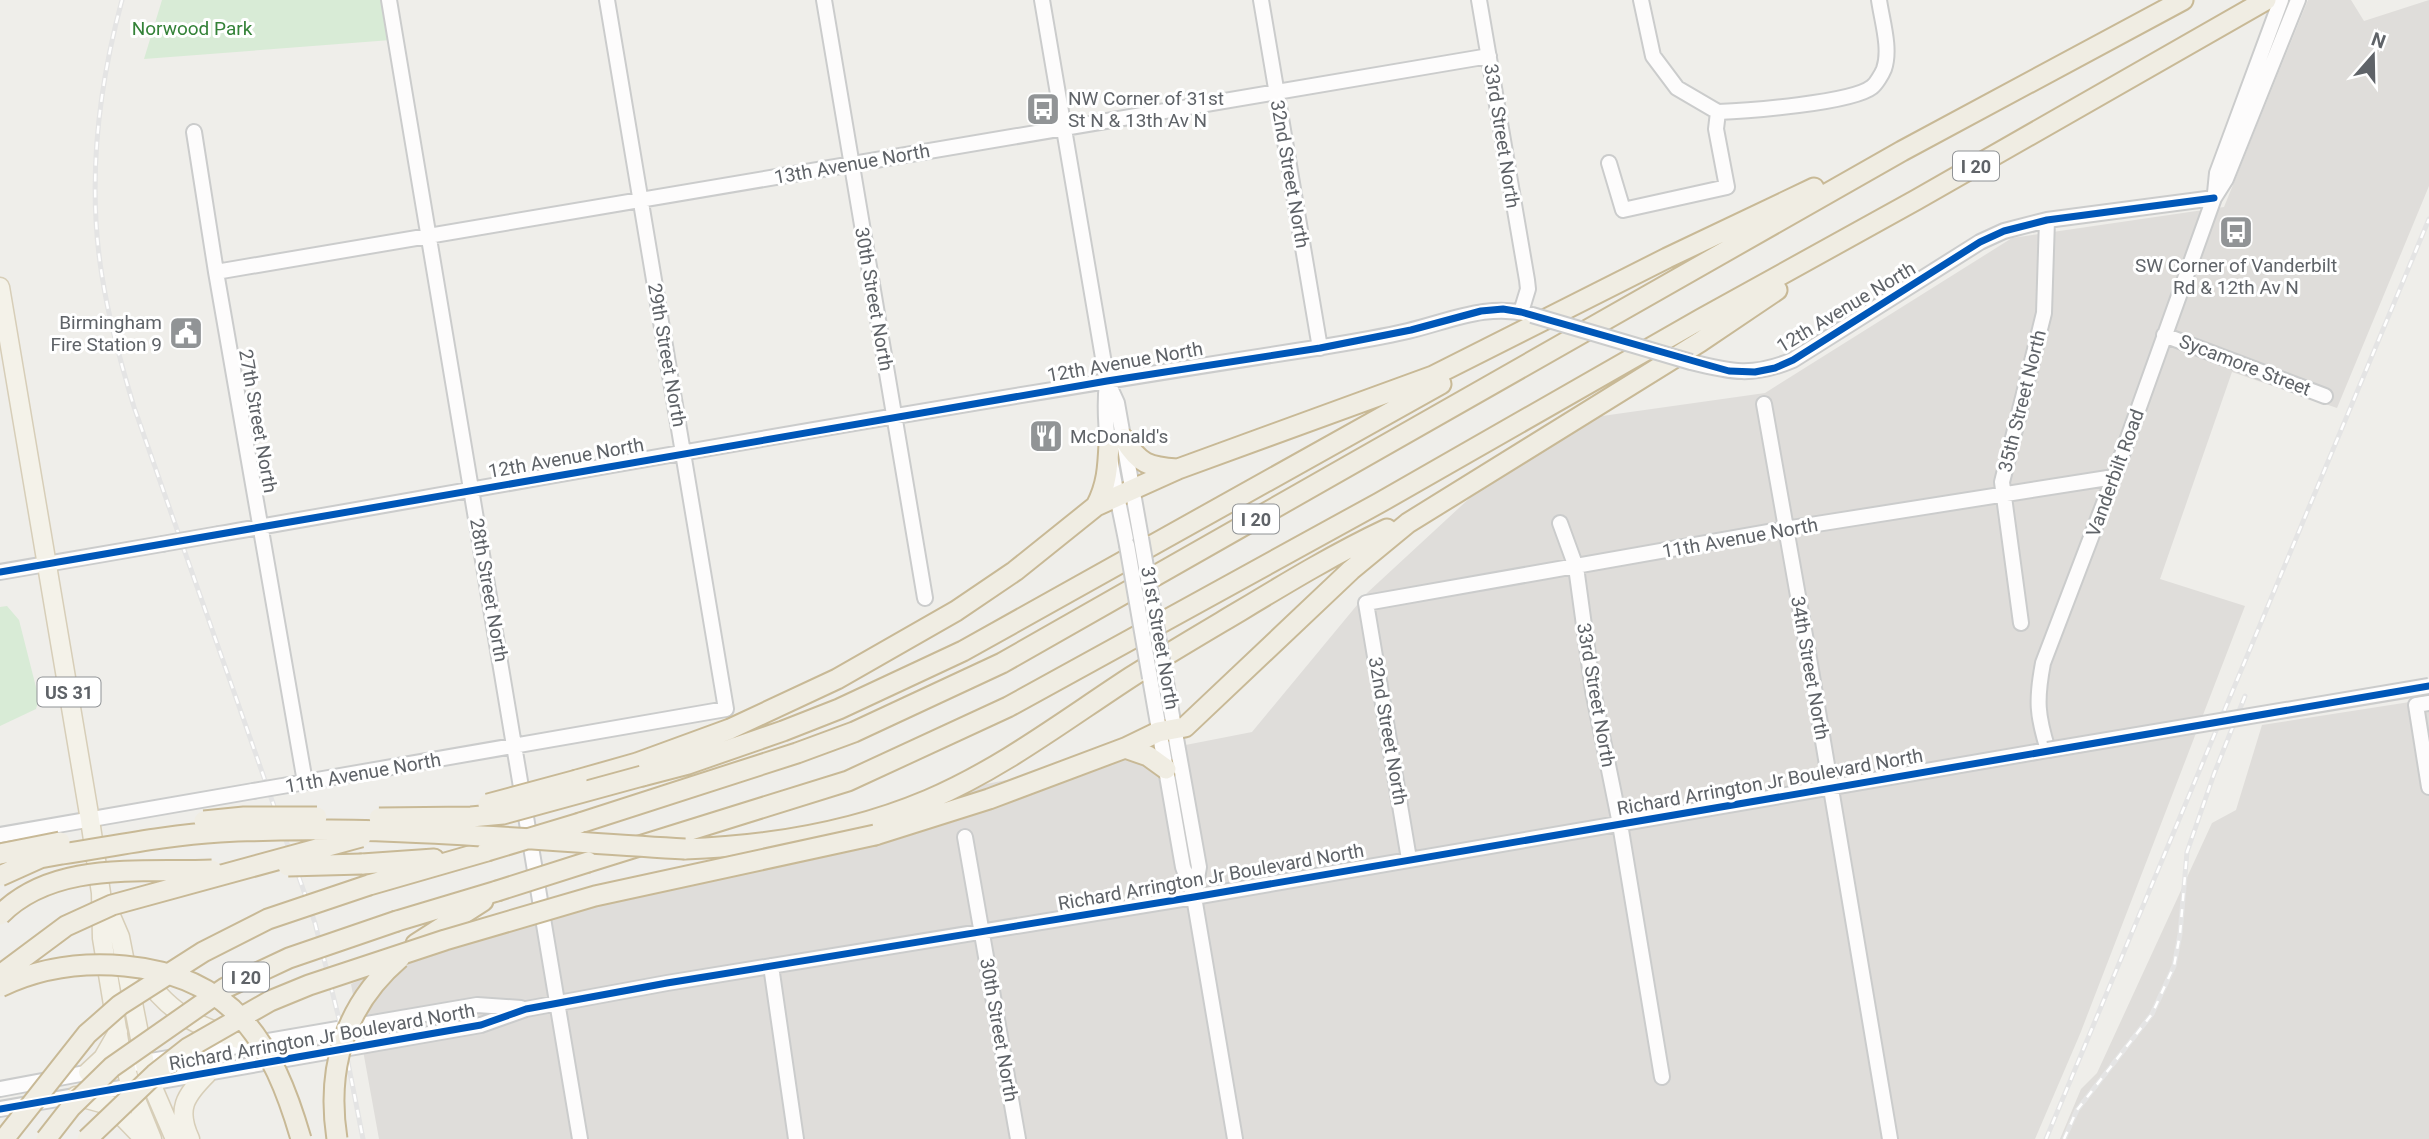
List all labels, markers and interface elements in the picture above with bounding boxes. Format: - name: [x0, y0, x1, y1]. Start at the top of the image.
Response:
- park label: Norwood Park: [132, 17, 253, 40]
- north arrow: [2338, 21, 2408, 91]
- text: N: [2368, 27, 2389, 54]
- street label: 33rd Street North: [1479, 62, 1525, 210]
- place label: NW Corner of 31st St N & 13th Av N: [1068, 87, 1224, 132]
- bus stop icon: NW Corner of 31st St N & 13th Av N: [1024, 90, 1062, 128]
- street label: 32nd Street North: [1266, 98, 1314, 250]
- street label: 13th Avenue North: [772, 139, 932, 189]
- road number: I 20: [1953, 152, 1999, 181]
- bus stop icon: SW Corner of Vanderbilt Rd & 12th Av N: [2217, 213, 2255, 251]
- street label: 30th Street North: [850, 225, 898, 373]
- place label: SW Corner of Vanderbilt Rd & 12th Av N: [2135, 254, 2337, 299]
- street label: 12th Avenue North: [1773, 257, 1919, 357]
- street label: 29th Street North: [643, 281, 691, 429]
- place label: Birmingham Fire Station 9: [50, 311, 162, 356]
- public building icon: Birmingham Fire Station 9: [167, 314, 205, 352]
- street label: 35th Street North: [1993, 328, 2051, 474]
- street label: Sycamore Street: [2176, 329, 2314, 401]
- street label: 12th Avenue North: [1045, 337, 1205, 387]
- street label: 27th Street North: [234, 347, 282, 495]
- street label: Vanderbilt Road: [2081, 406, 2149, 540]
- restaurant icon: McDonald's: [1027, 417, 1065, 455]
- place label: McDonald's: [1070, 425, 1168, 448]
- street label: 12th Avenue North: [486, 433, 646, 483]
- road number: I 20: [1233, 504, 1279, 534]
- street label: 11th Avenue North: [1660, 513, 1820, 563]
- street label: 28th Street North: [465, 516, 513, 664]
- street label: 31st Street North: [1136, 565, 1184, 711]
- street label: 34th Street North: [1786, 594, 1834, 742]
- street label: 33rd Street North: [1572, 621, 1620, 769]
- street label: 32nd Street North: [1364, 655, 1412, 807]
- road number: US 31: [38, 678, 100, 706]
- street label: Richard Arrington Jr Boulevard North: [1615, 744, 1925, 820]
- street label: 11th Avenue North: [283, 748, 443, 798]
- street label: Richard Arrington Jr Boulevard North: [1056, 839, 1366, 915]
- street label: 30th Street North: [975, 956, 1023, 1104]
- road number: I 20: [223, 962, 269, 992]
- street label: Richard Arrington Jr Boulevard North: [167, 999, 477, 1075]

